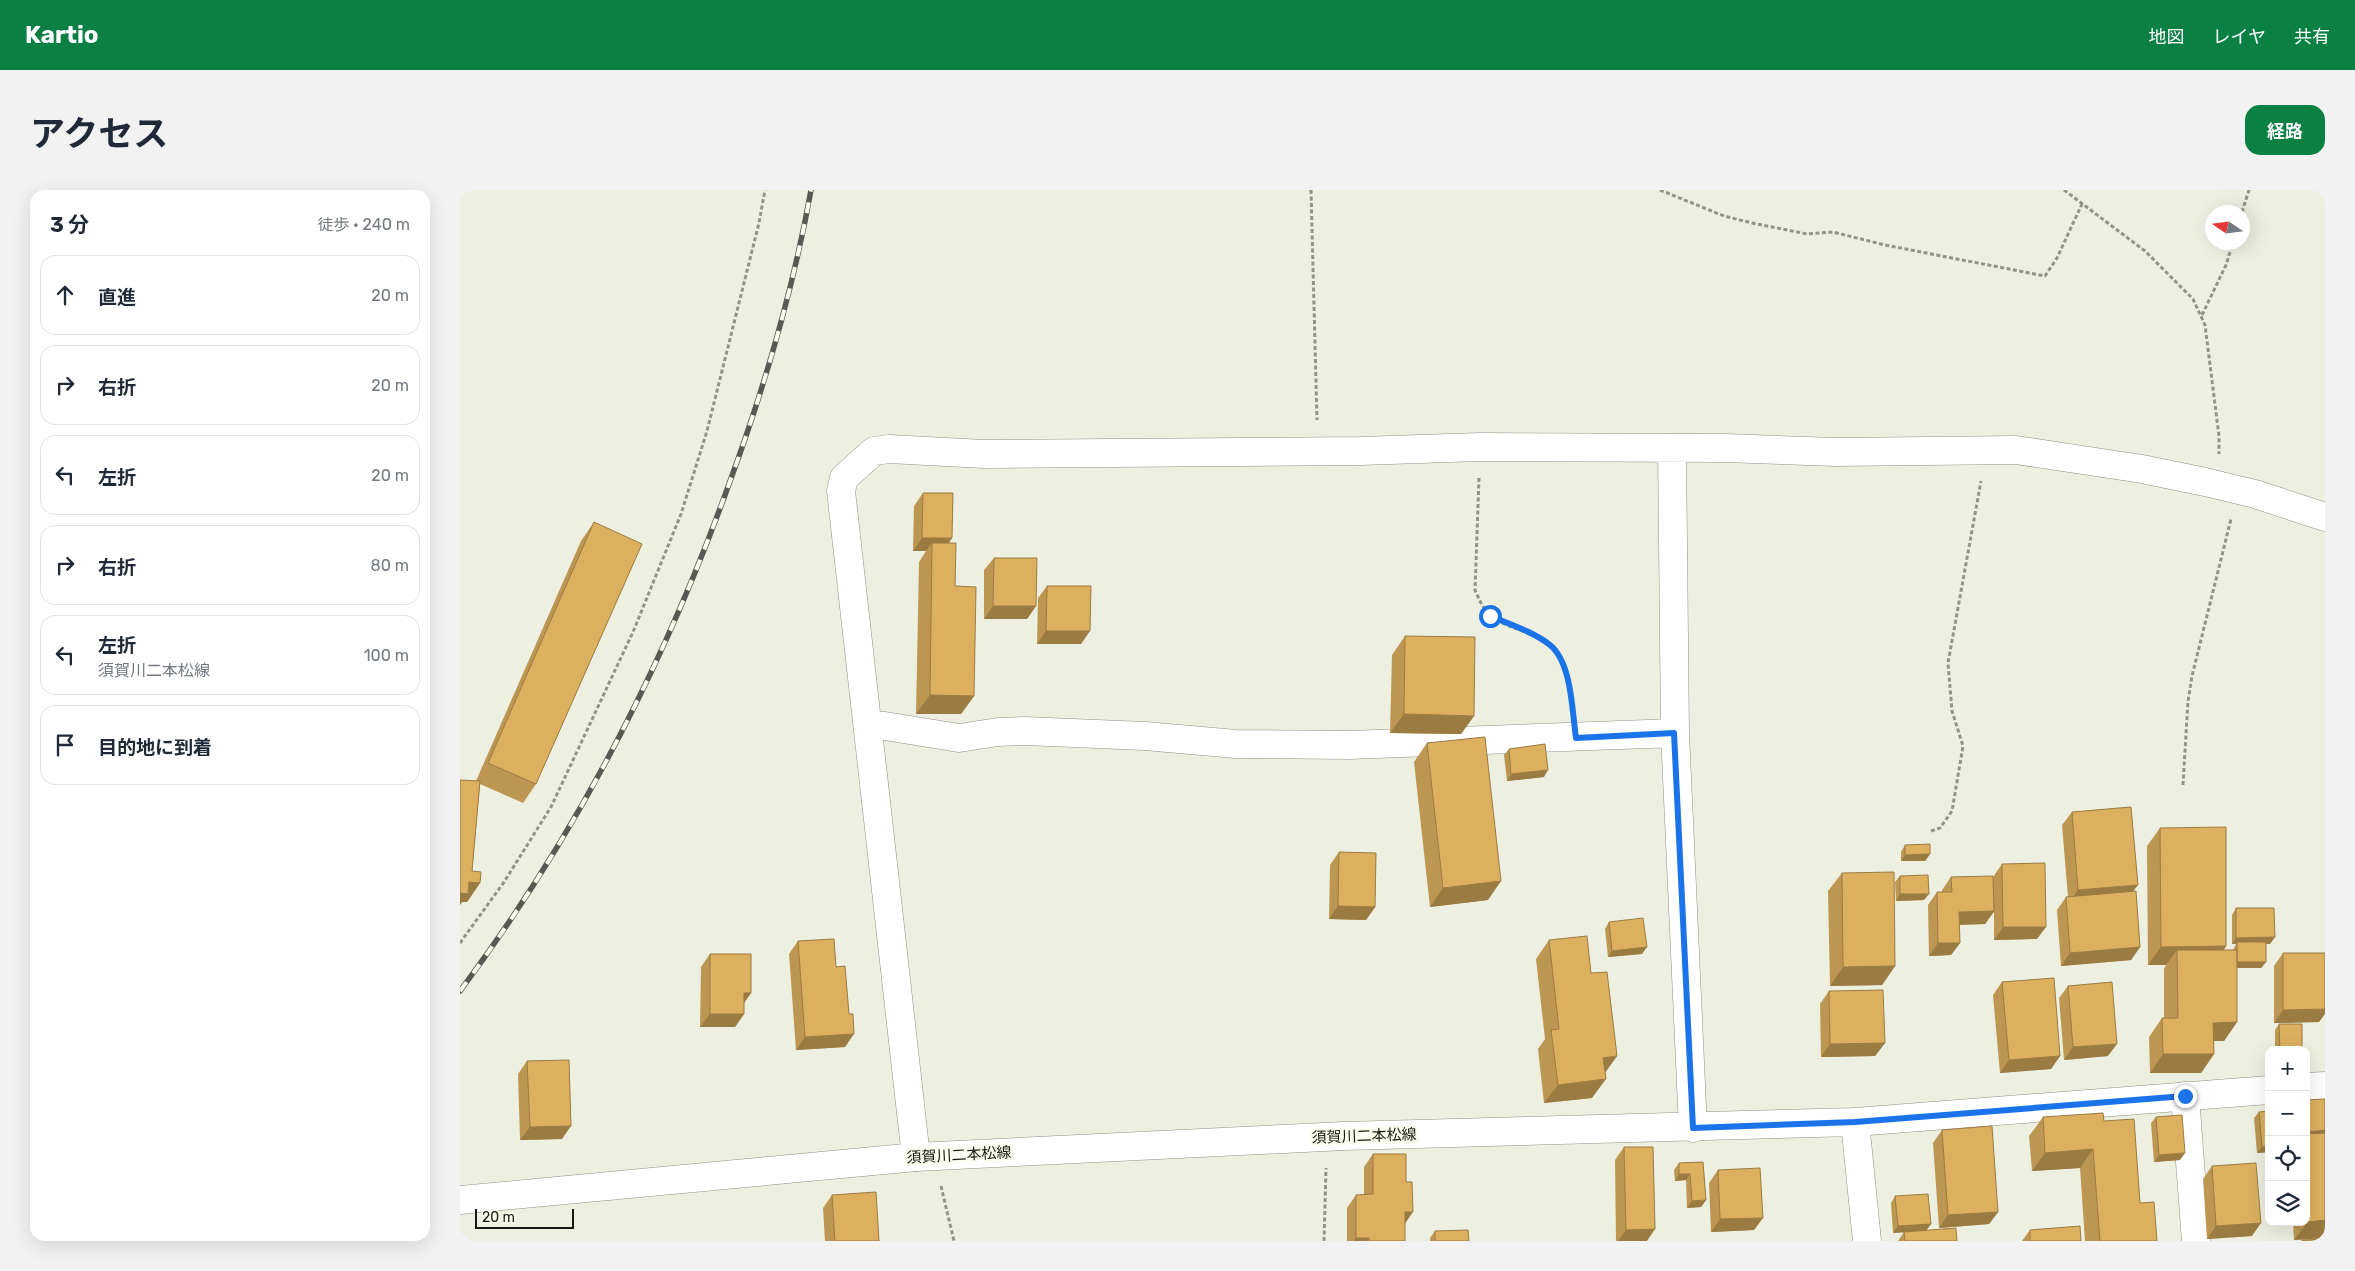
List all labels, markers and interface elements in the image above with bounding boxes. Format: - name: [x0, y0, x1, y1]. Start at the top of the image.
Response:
- text: Kartio: [25, 21, 99, 49]
- text: 地図: [2149, 26, 2185, 48]
- text: レイヤ: [2213, 26, 2266, 48]
- text: 共有: [2294, 26, 2330, 48]
- button: 経路: [2245, 105, 2325, 155]
- text: アクセス: [30, 113, 168, 155]
- north arrow: [2205, 205, 2250, 250]
- text: 3 分: [50, 212, 89, 237]
- text: 徒歩 · 240 m: [317, 215, 410, 234]
- icon: ahead: [51, 281, 79, 309]
- text: 直進: [98, 286, 136, 309]
- text: 20 m: [371, 286, 409, 305]
- icon: right: [51, 371, 79, 399]
- text: 右折: [98, 376, 136, 399]
- text: 20 m: [371, 376, 409, 395]
- icon: left: [51, 461, 79, 489]
- text: 左折: [98, 466, 136, 489]
- text: 20 m: [371, 466, 409, 485]
- icon: right: [51, 551, 79, 579]
- text: 右折: [98, 556, 136, 579]
- text: 80 m: [371, 556, 409, 575]
- route start: [1479, 605, 1502, 628]
- text: 左折: [98, 634, 136, 657]
- icon: left: [51, 641, 79, 669]
- text: 100 m: [364, 646, 409, 665]
- text: 須賀川二本松線: [98, 661, 210, 680]
- icon: arrive: [51, 731, 79, 759]
- text: 目的地に到着: [98, 736, 212, 759]
- map controls: [2265, 1046, 2310, 1226]
- button: +: [2265, 1046, 2310, 1091]
- route end: [2174, 1085, 2197, 1108]
- button: −: [2265, 1091, 2310, 1136]
- street label: 須賀川二本松線: [1311, 1125, 1417, 1147]
- button: locate: [2265, 1136, 2310, 1181]
- street label: 須賀川二本松線: [906, 1143, 1012, 1167]
- button: layers: [2265, 1181, 2310, 1226]
- scale bar: [475, 1206, 574, 1229]
- text: 20 m: [482, 1209, 515, 1226]

